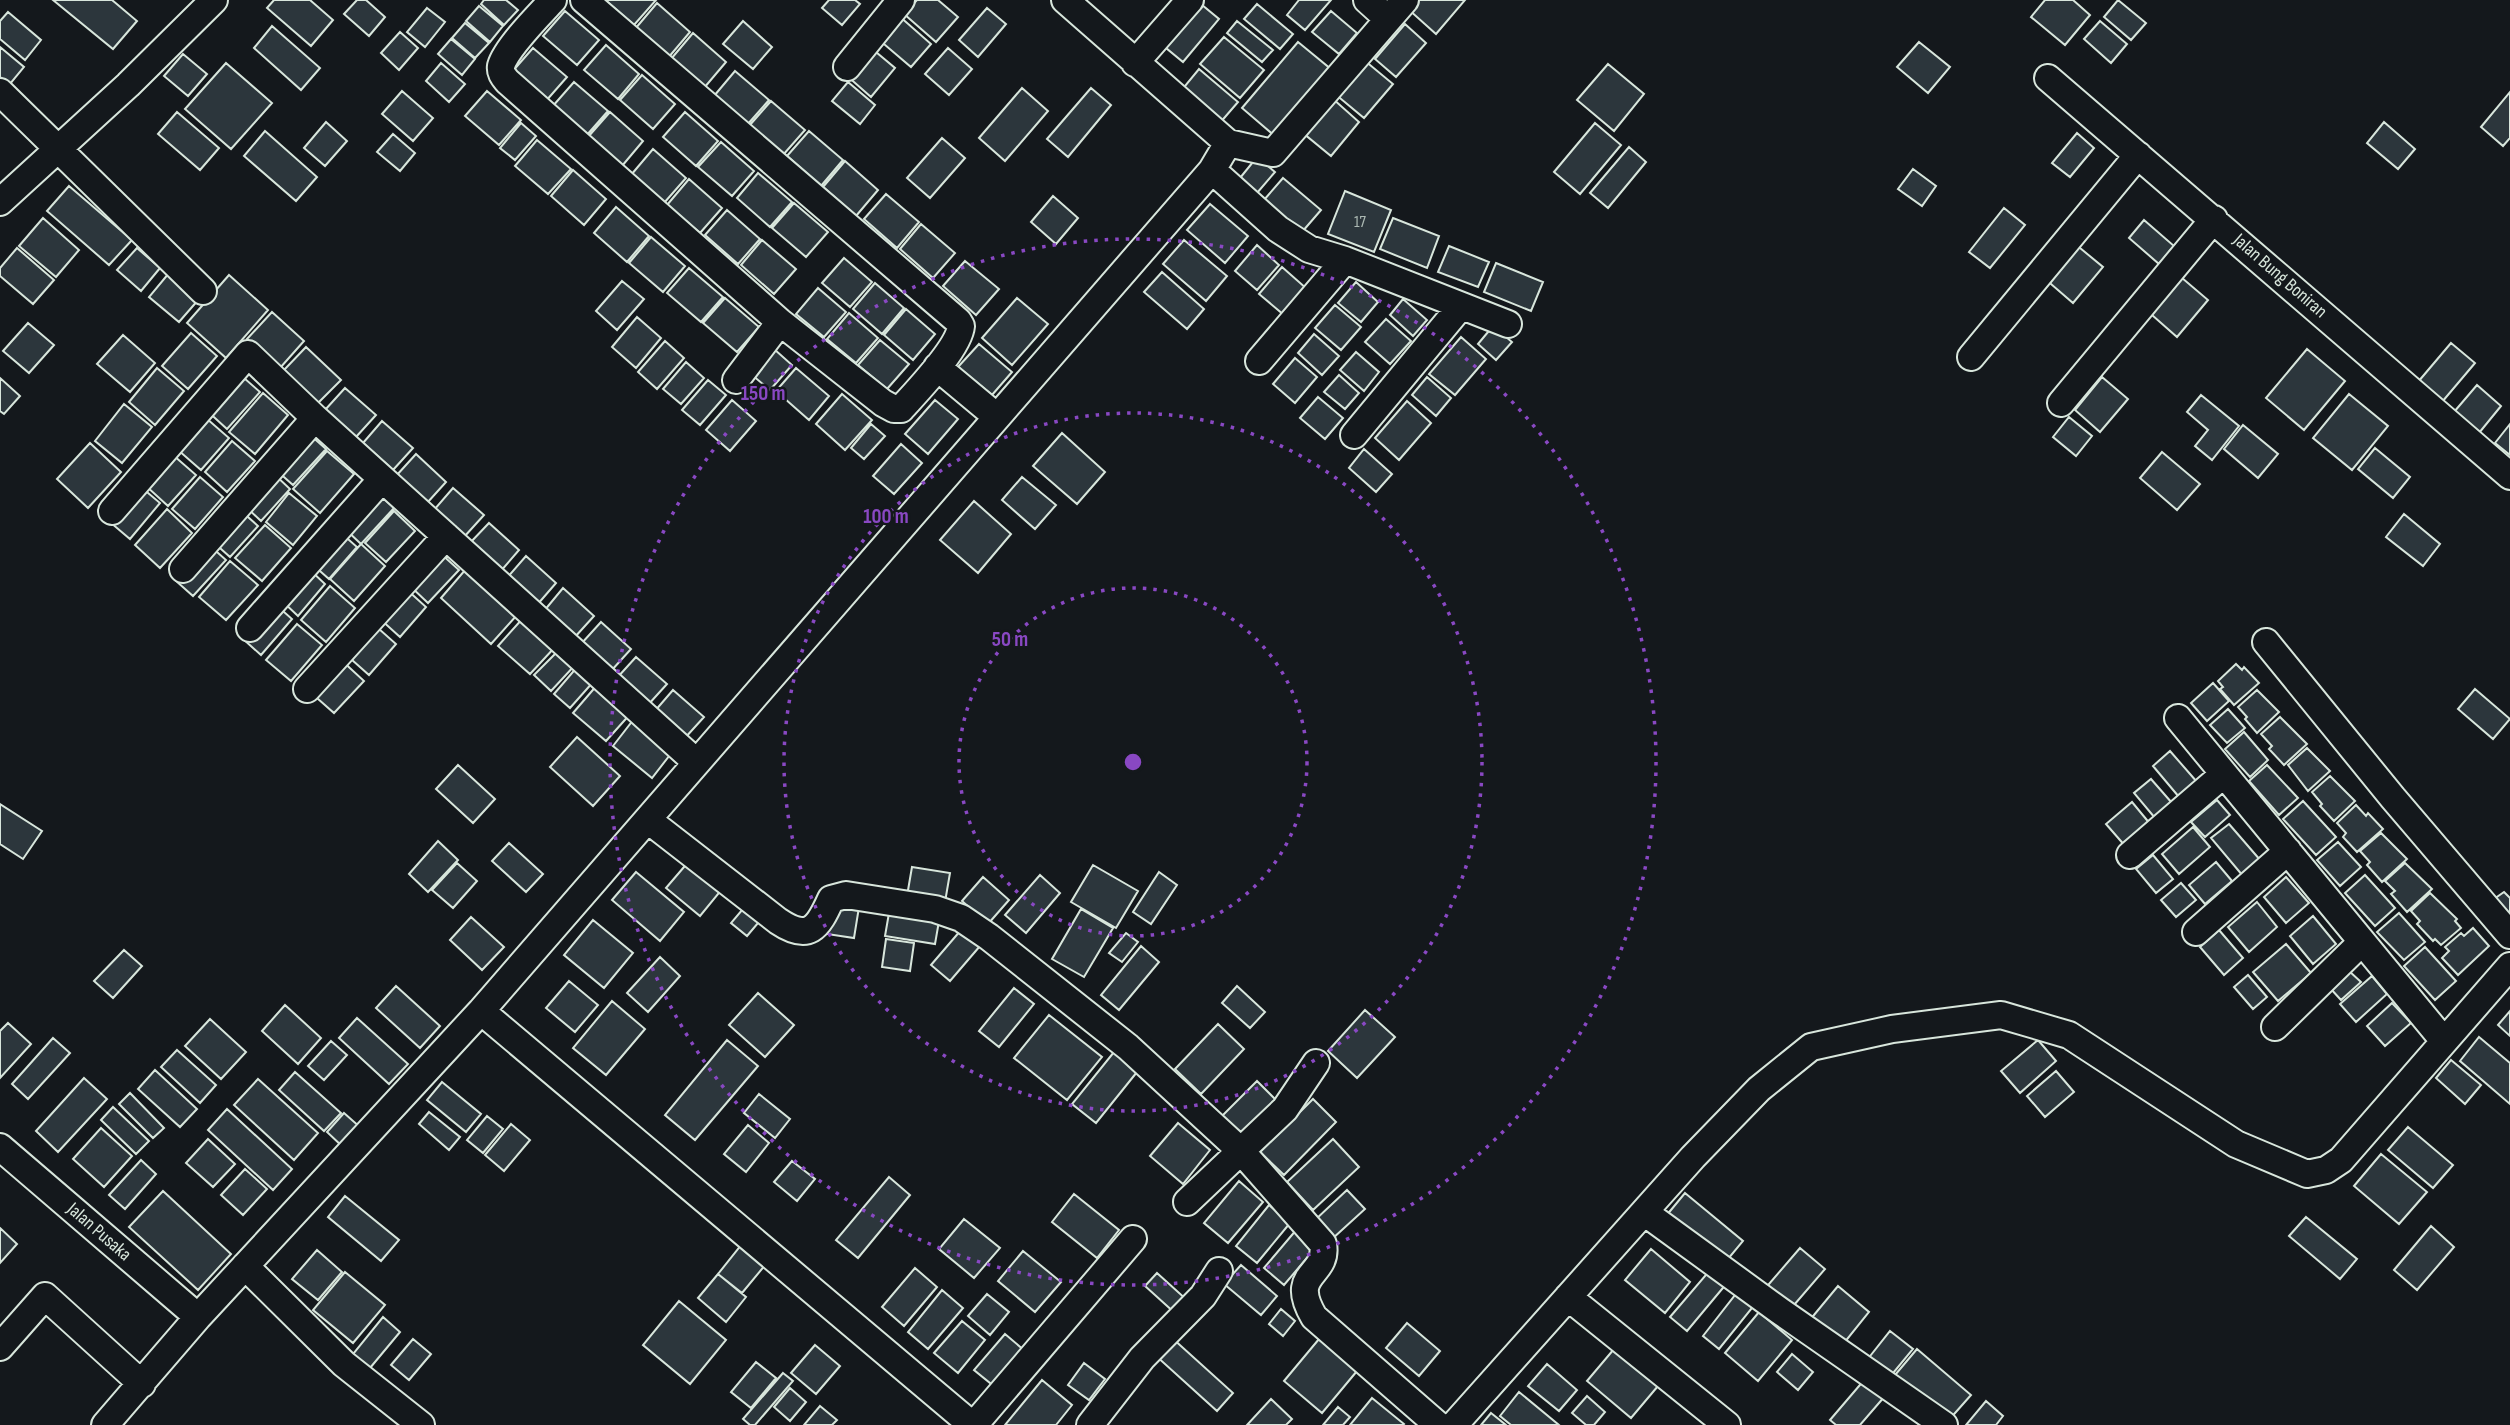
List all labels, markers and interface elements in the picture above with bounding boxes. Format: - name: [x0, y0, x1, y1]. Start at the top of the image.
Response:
- house number: 17: [1354, 213, 1367, 232]
- street label: Jalan Bung Boniran: [2228, 228, 2332, 323]
- text: 150 m: [741, 381, 785, 406]
- text: 100 m: [863, 504, 909, 529]
- text: 50 m: [992, 627, 1028, 652]
- centre of rings: [1121, 750, 1145, 774]
- street label: Jalan Pusaka: [61, 1197, 136, 1266]

